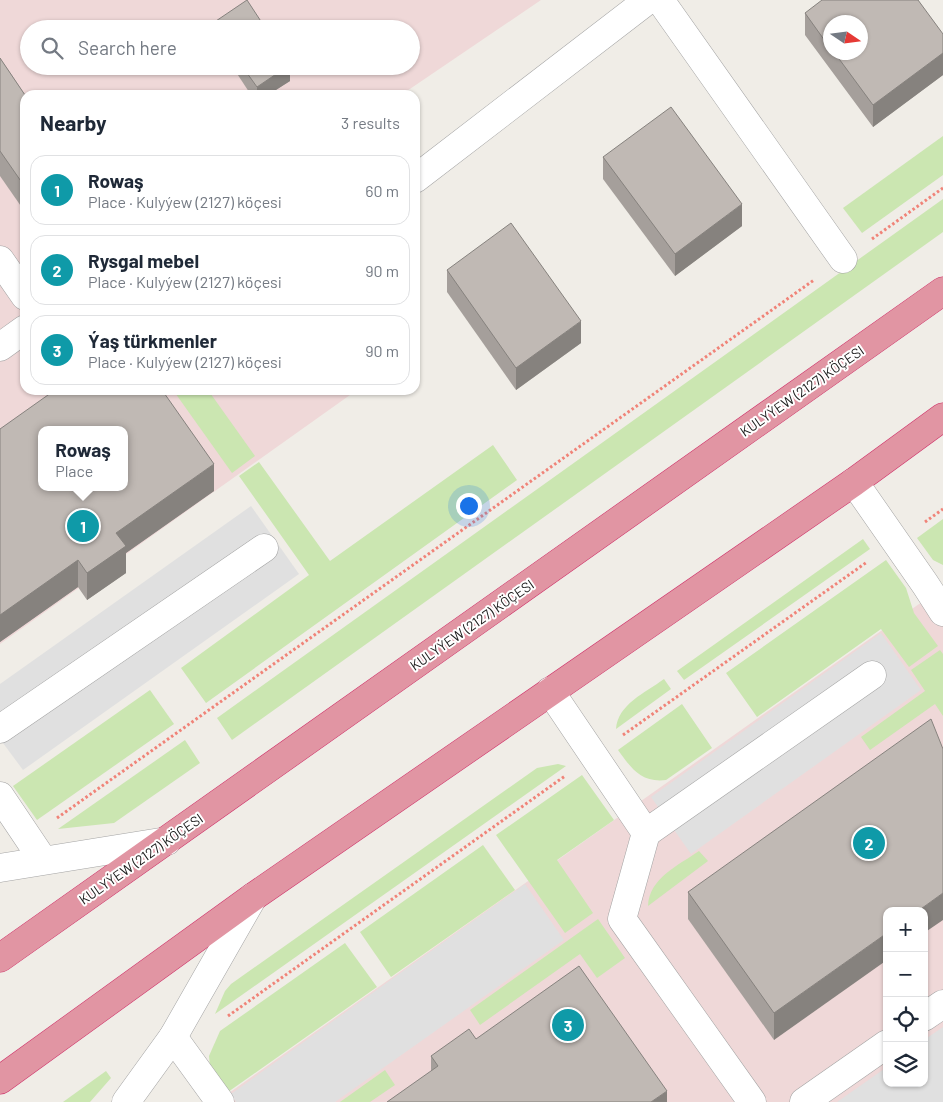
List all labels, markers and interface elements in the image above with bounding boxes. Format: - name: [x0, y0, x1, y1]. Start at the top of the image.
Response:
- north arrow: [823, 15, 868, 60]
- search box: [20, 20, 420, 75]
- icon: search: [38, 34, 66, 62]
- text: Search here: [78, 36, 177, 59]
- text: Nearby: [40, 110, 106, 135]
- text: 3 results: [341, 113, 400, 132]
- text: Rowaş: [88, 169, 144, 192]
- text: 1: [54, 181, 60, 200]
- text: 60 m: [365, 181, 399, 200]
- text: Place · Kulyýew (2127) köçesi: [88, 192, 282, 211]
- text: Rysgal mebel: [88, 249, 199, 272]
- text: 2: [53, 261, 61, 280]
- text: 90 m: [365, 261, 399, 280]
- text: Place · Kulyýew (2127) köçesi: [88, 272, 282, 291]
- text: Ýaş türkmenler: [88, 329, 217, 352]
- text: 3: [53, 341, 61, 360]
- text: 90 m: [365, 341, 399, 360]
- street label: KULYÝEW (2127) KÖÇESI: [737, 341, 867, 440]
- text: Place · Kulyýew (2127) köçesi: [88, 352, 282, 371]
- popup: [38, 426, 128, 491]
- text: Rowaş: [55, 438, 111, 461]
- text: Place: [55, 461, 93, 480]
- your location: [456, 493, 482, 519]
- pin: 1: [67, 507, 99, 545]
- street label: KULYÝEW (2127) KÖÇESI: [407, 575, 537, 674]
- street label: KULYÝEW (2127) KÖÇESI: [76, 809, 206, 908]
- pin: 2: [853, 824, 885, 862]
- map controls: [883, 907, 928, 1087]
- button: +: [883, 907, 928, 952]
- button: −: [883, 952, 928, 997]
- button: locate: [883, 997, 928, 1042]
- pin: 3: [552, 1006, 584, 1044]
- button: layers: [883, 1042, 928, 1087]

